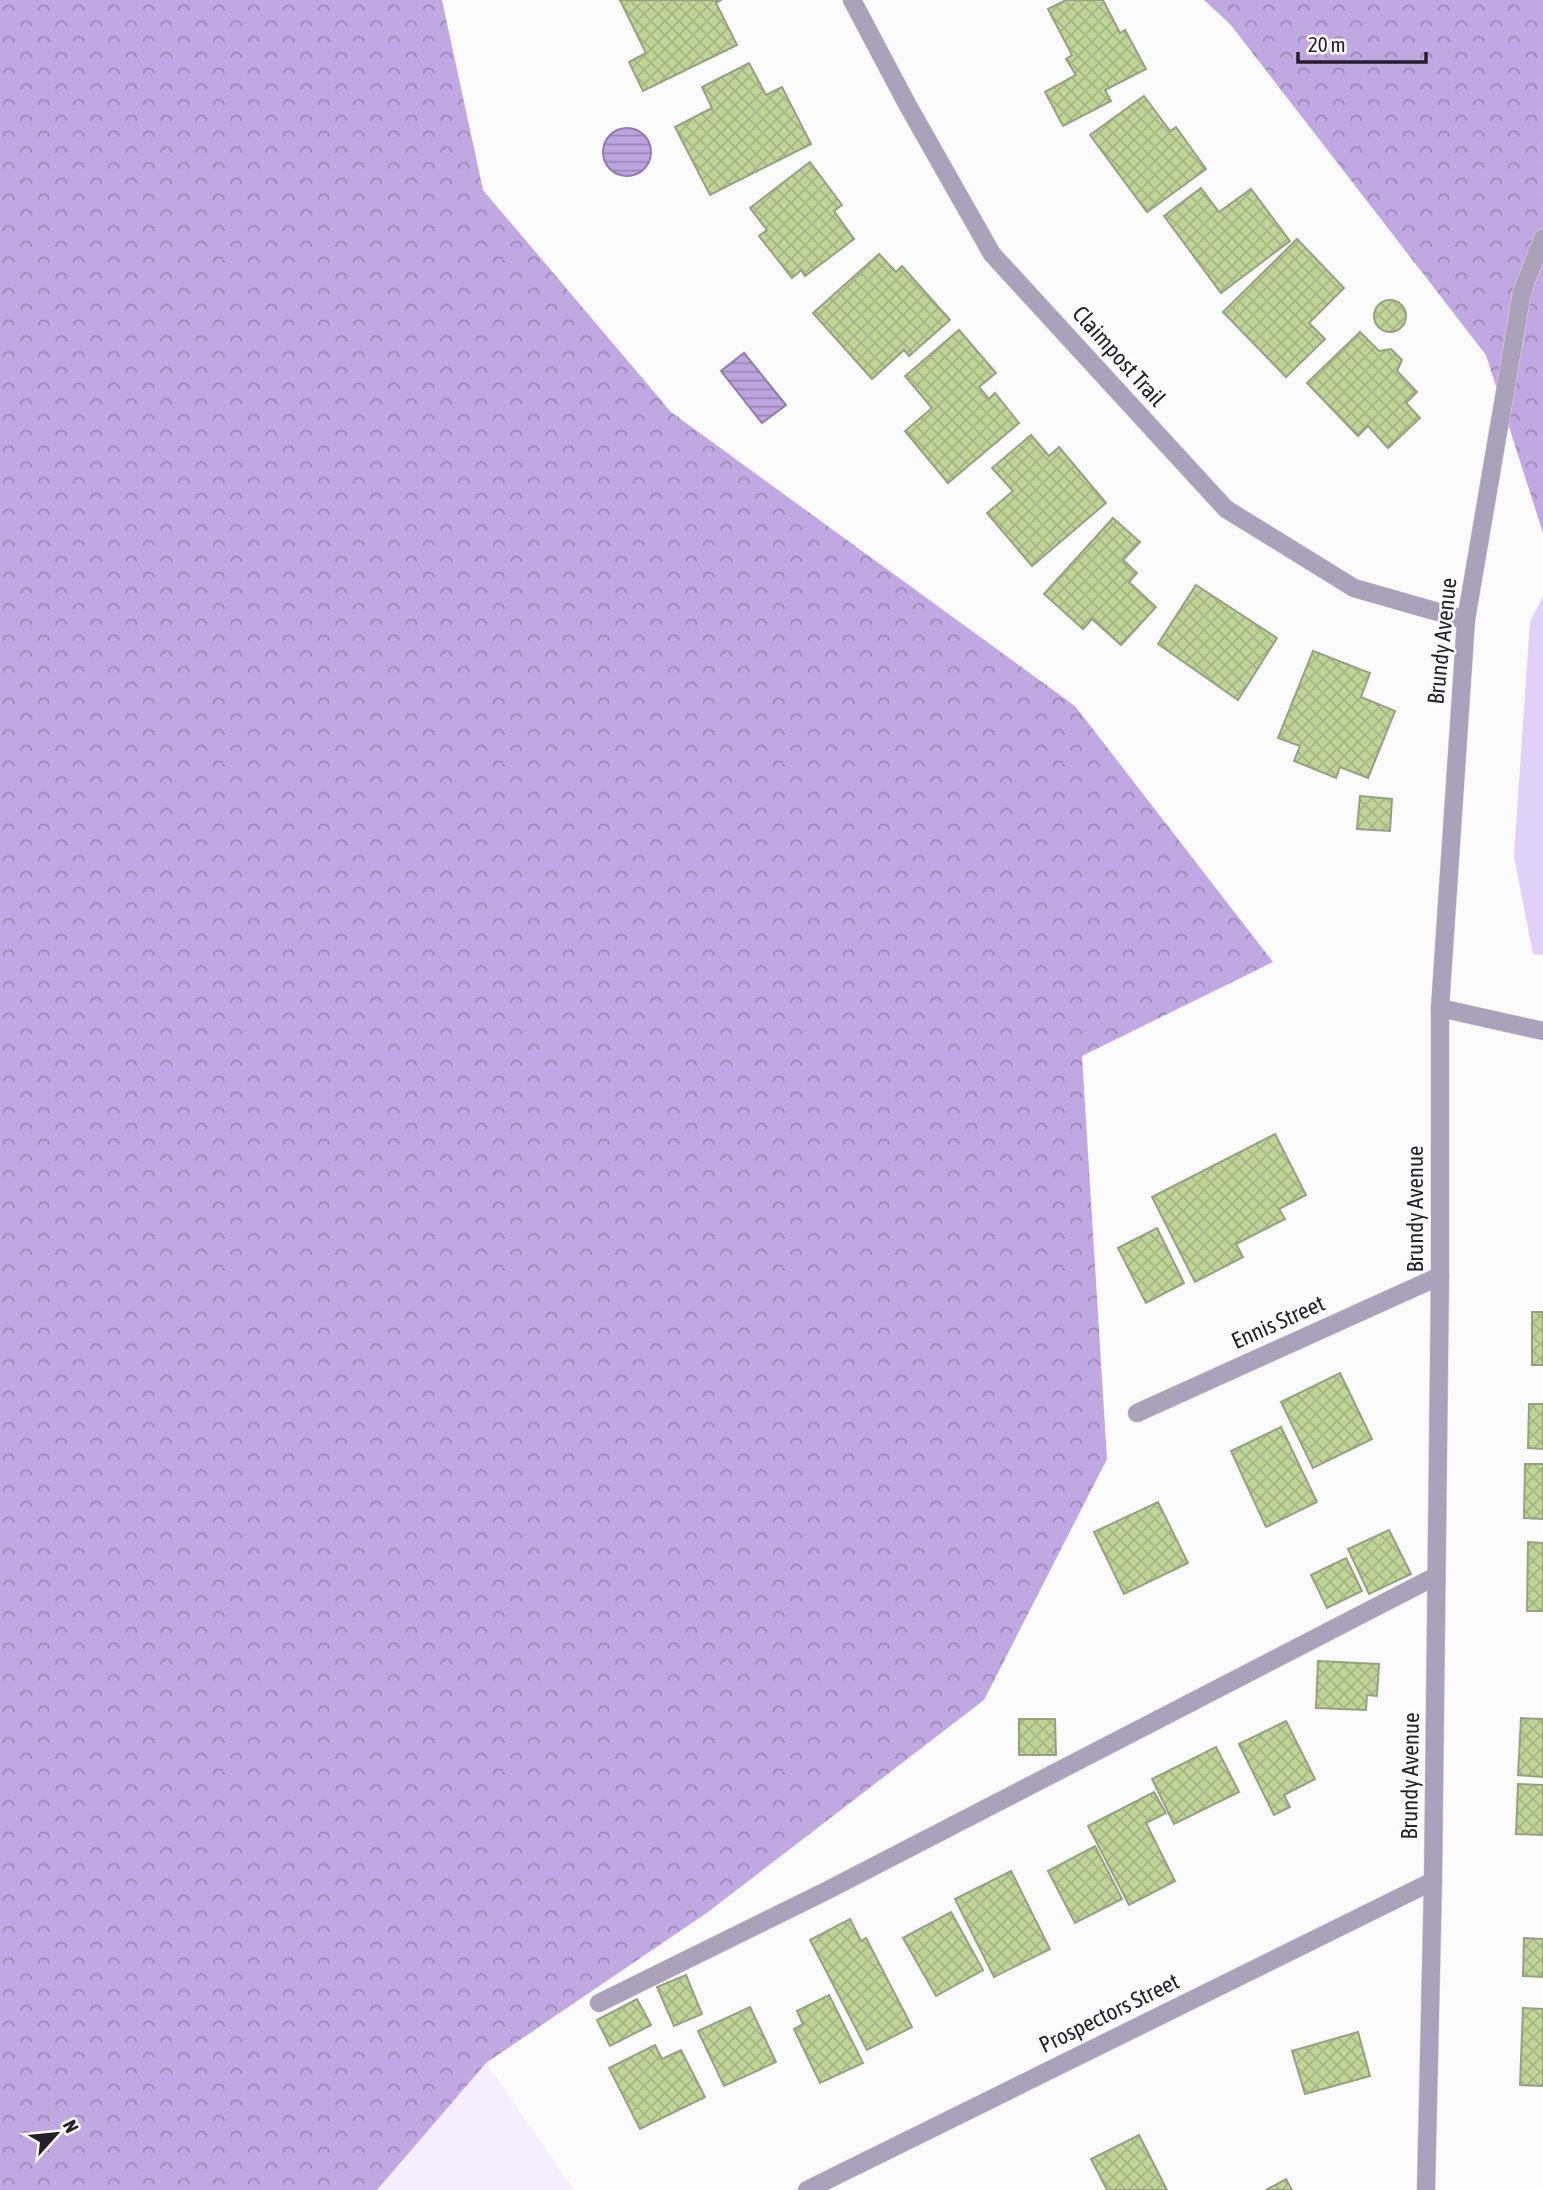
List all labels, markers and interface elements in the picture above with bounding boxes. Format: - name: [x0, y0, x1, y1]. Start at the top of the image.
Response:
- scale bar: [1298, 21, 1426, 65]
- text: 20 m: [1308, 32, 1346, 56]
- street label: Claimpost Trail: [1067, 301, 1171, 411]
- street label: Brundy Avenue: [1422, 576, 1462, 706]
- street label: Brundy Avenue: [1402, 1145, 1428, 1273]
- street label: Ennis Street: [1227, 1290, 1329, 1354]
- street label: Brundy Avenue: [1396, 1712, 1424, 1840]
- street label: Prospectors Street: [1035, 1968, 1183, 2058]
- north arrow: [21, 2099, 91, 2169]
- text: N: [59, 2116, 83, 2136]

